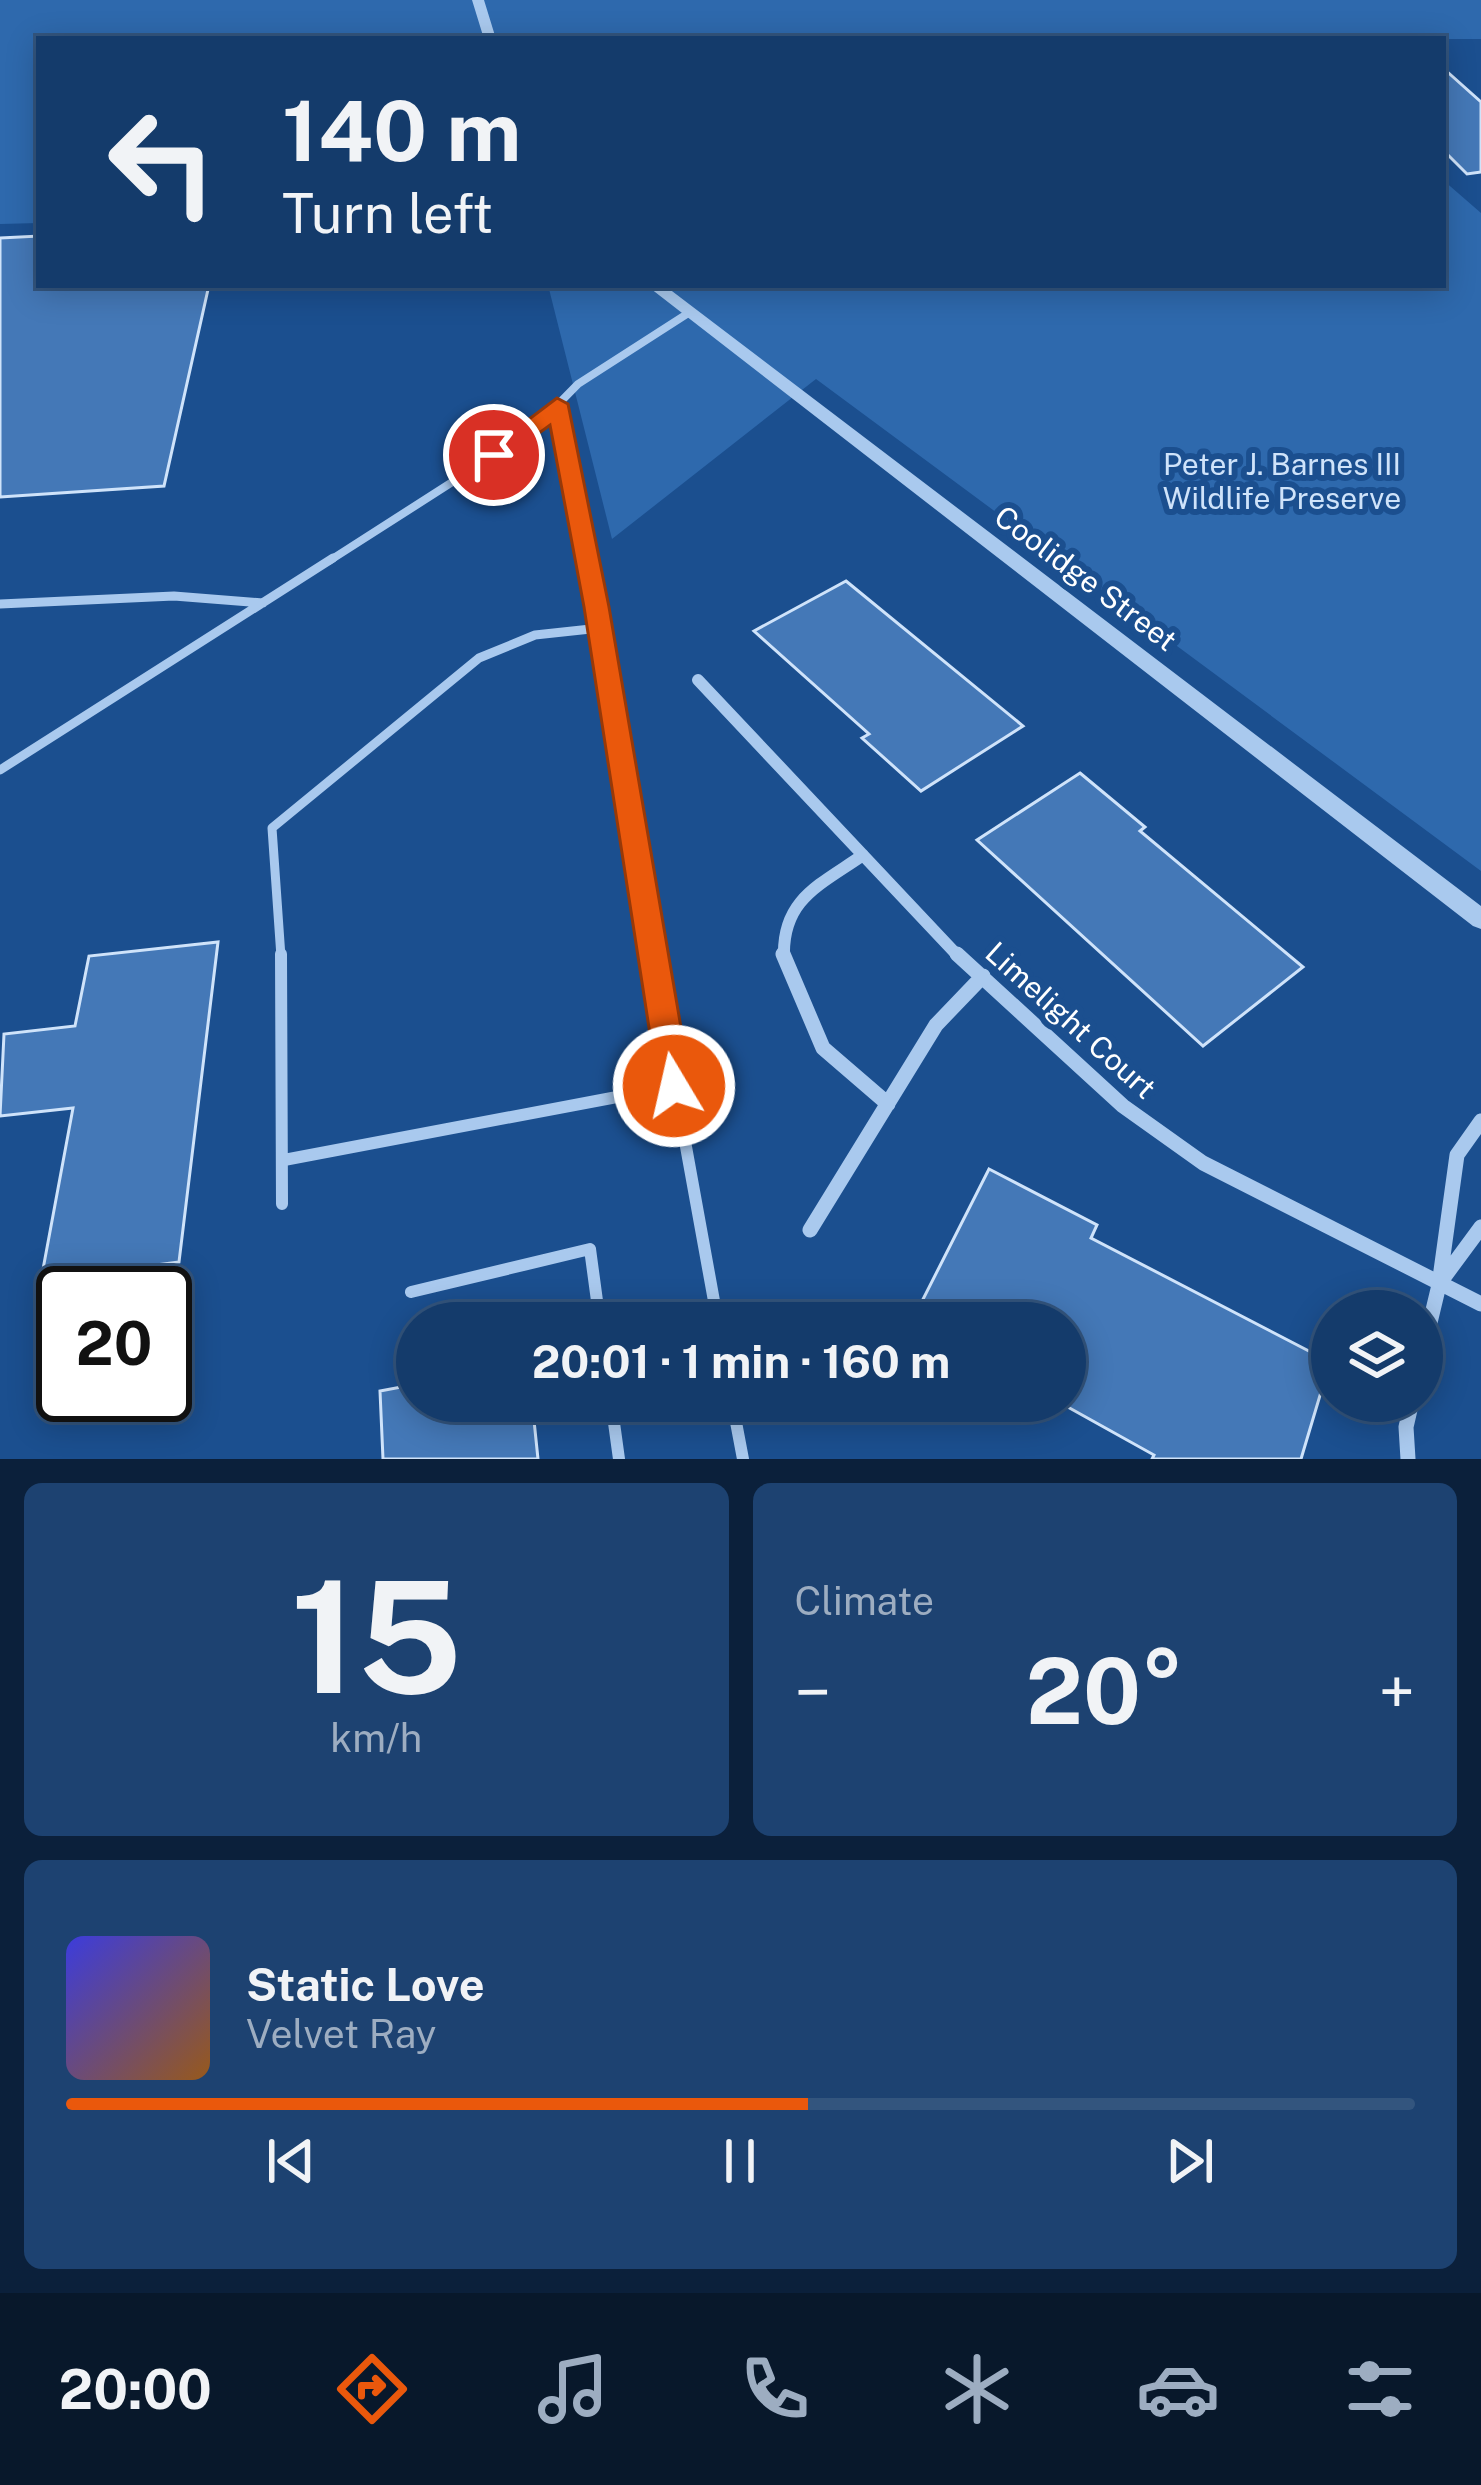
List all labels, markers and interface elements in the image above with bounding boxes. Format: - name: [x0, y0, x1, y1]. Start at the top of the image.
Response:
- text: 140 m: [282, 81, 521, 180]
- icon: left: [84, 84, 240, 240]
- text: Turn left: [282, 182, 493, 245]
- pin: [443, 404, 545, 506]
- icon: arrive: [461, 422, 527, 488]
- park label: Peter J. Barnes III Wildlife Preserve: [1163, 446, 1401, 516]
- street label: Coolidge Street: [988, 498, 1184, 658]
- street label: Limelight Court: [978, 934, 1164, 1106]
- position arrow: [611, 1023, 737, 1149]
- speed limit sign: 20: [36, 1266, 192, 1422]
- map controls: [1311, 1290, 1443, 1422]
- button: layers: [1311, 1290, 1443, 1422]
- text: 20:01 · 1 min · 160 m: [532, 1335, 950, 1388]
- text: 15: [290, 1545, 462, 1728]
- text: Climate: [795, 1578, 934, 1624]
- text: 20°: [1026, 1638, 1184, 1744]
- text: −: [795, 1653, 831, 1731]
- text: +: [1378, 1653, 1415, 1731]
- text: km/h: [330, 1715, 422, 1761]
- text: Static Love: [246, 1958, 485, 2011]
- text: Velvet Ray: [246, 2011, 436, 2057]
- icon: previous: [258, 2128, 324, 2194]
- icon: pause: [707, 2128, 773, 2194]
- icon: next: [1157, 2128, 1223, 2194]
- icon: directions: [330, 2347, 414, 2431]
- icon: music: [531, 2347, 615, 2431]
- icon: phone: [733, 2347, 817, 2431]
- icon: climate: [935, 2347, 1019, 2431]
- icon: car: [1136, 2347, 1220, 2431]
- icon: filters: [1338, 2347, 1422, 2431]
- text: 20:00: [59, 2358, 212, 2421]

